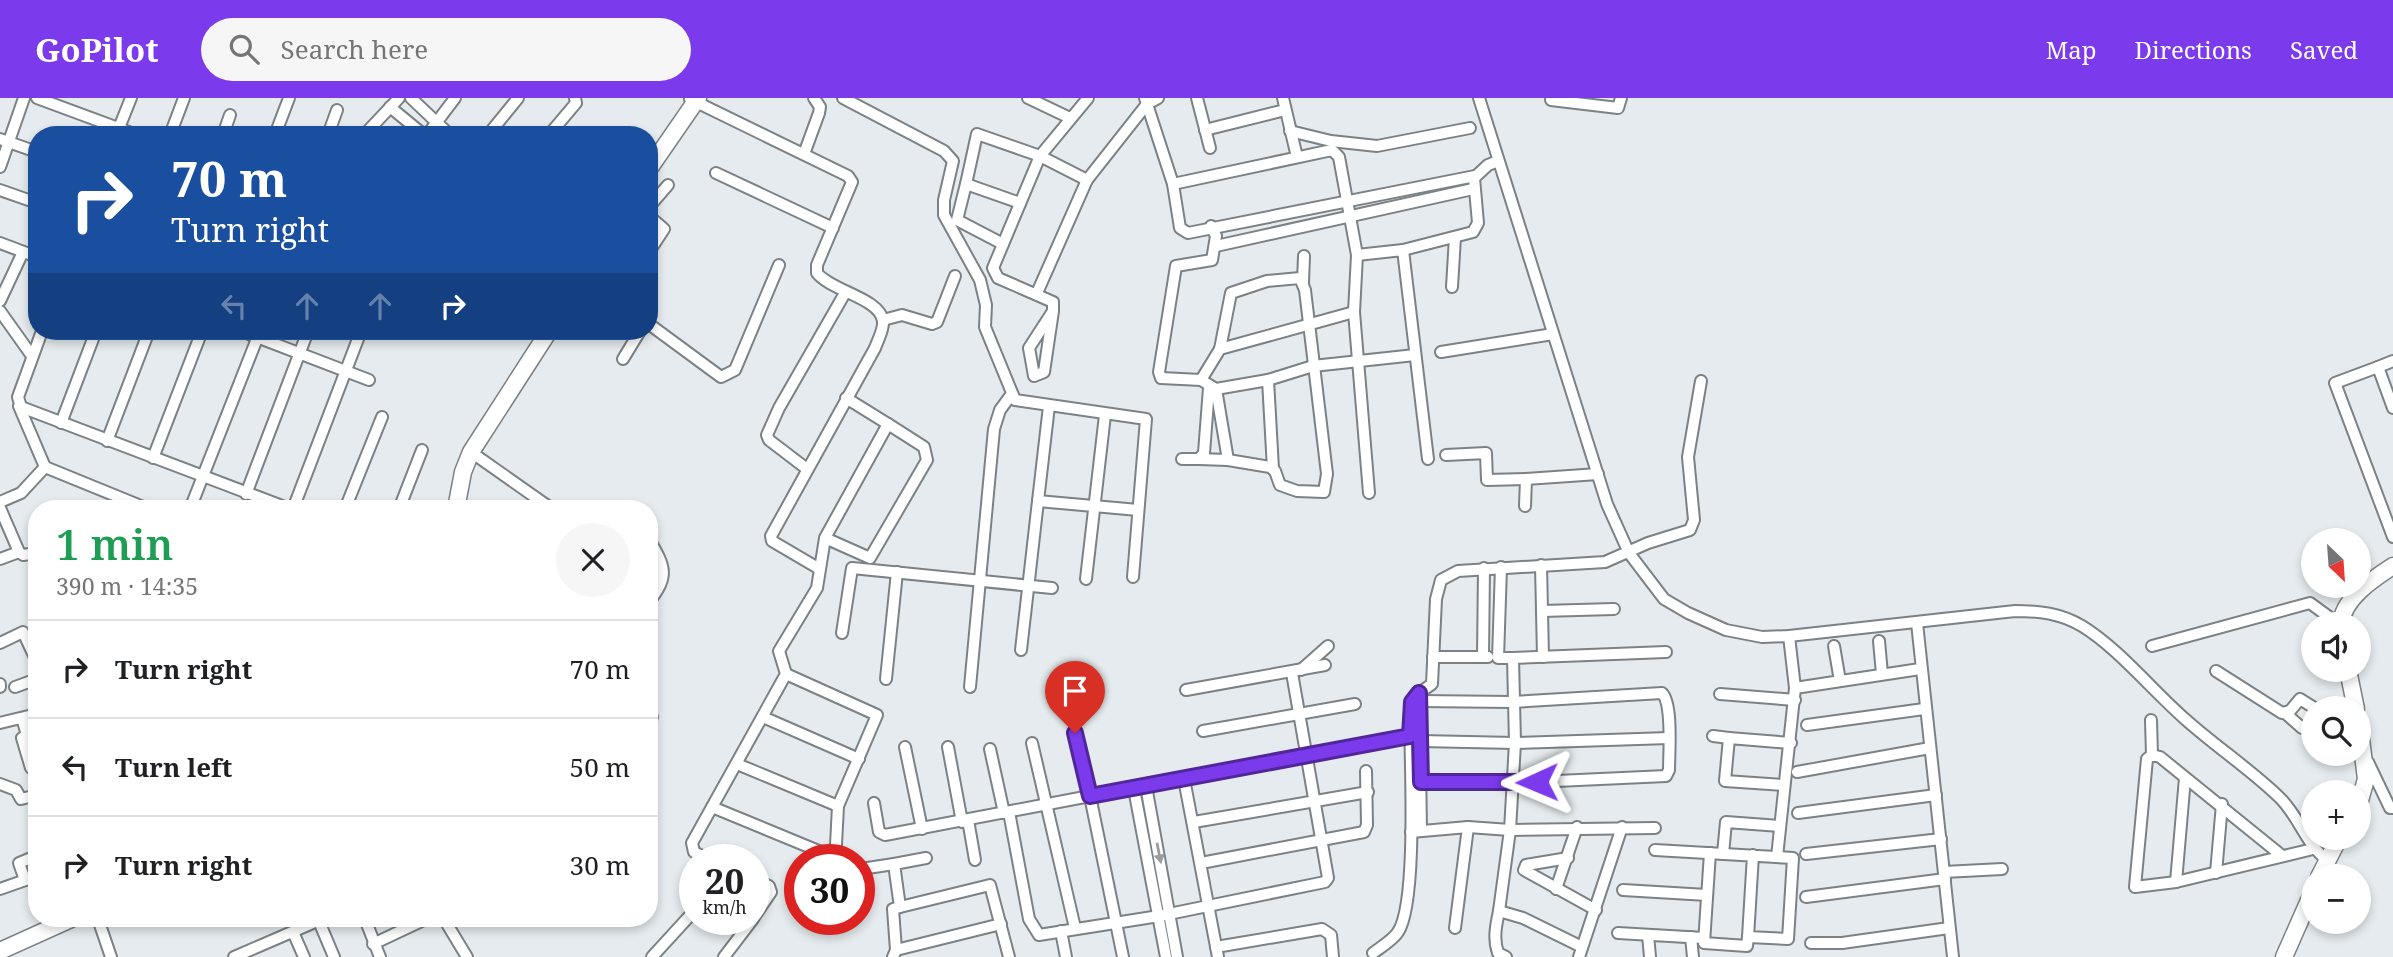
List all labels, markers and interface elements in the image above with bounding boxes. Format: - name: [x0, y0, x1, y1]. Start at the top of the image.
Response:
- search box: [201, 18, 691, 81]
- text: GoPilot: [35, 27, 159, 72]
- icon: search: [225, 30, 263, 68]
- text: Search here: [281, 31, 428, 67]
- text: Map: [2046, 33, 2097, 66]
- text: Directions: [2135, 33, 2252, 66]
- text: Saved: [2290, 33, 2358, 66]
- text: 70 m: [171, 145, 287, 211]
- icon: right: [56, 154, 147, 245]
- text: Turn right: [171, 208, 329, 251]
- icon: left: [215, 287, 253, 325]
- icon: ahead: [288, 287, 326, 325]
- icon: ahead: [361, 287, 399, 325]
- icon: right: [434, 287, 472, 325]
- text: 1 min: [56, 515, 173, 572]
- button: close: [556, 523, 630, 597]
- north arrow: [2301, 528, 2371, 598]
- map controls: [2301, 528, 2371, 934]
- text: 390 m · 14:35: [56, 570, 198, 602]
- button: sound: [2301, 612, 2371, 682]
- icon: right: [56, 650, 94, 688]
- text: Turn right: [115, 651, 252, 687]
- text: 70 m: [570, 651, 630, 687]
- pin: [1045, 661, 1105, 733]
- icon: arrive: [1056, 672, 1094, 710]
- button: search: [2301, 696, 2371, 766]
- position arrow: [1500, 745, 1574, 819]
- icon: left: [56, 748, 94, 786]
- text: Turn left: [115, 749, 232, 785]
- text: 50 m: [570, 749, 630, 785]
- button: +: [2301, 780, 2371, 850]
- one-way arrow: [1153, 842, 1164, 864]
- speed limit sign: 30: [784, 844, 875, 935]
- icon: right: [56, 846, 94, 884]
- text: Turn right: [115, 847, 252, 883]
- text: 30 m: [570, 847, 630, 883]
- text: 20: [705, 857, 744, 904]
- button: −: [2301, 864, 2371, 934]
- text: km/h: [702, 895, 747, 919]

